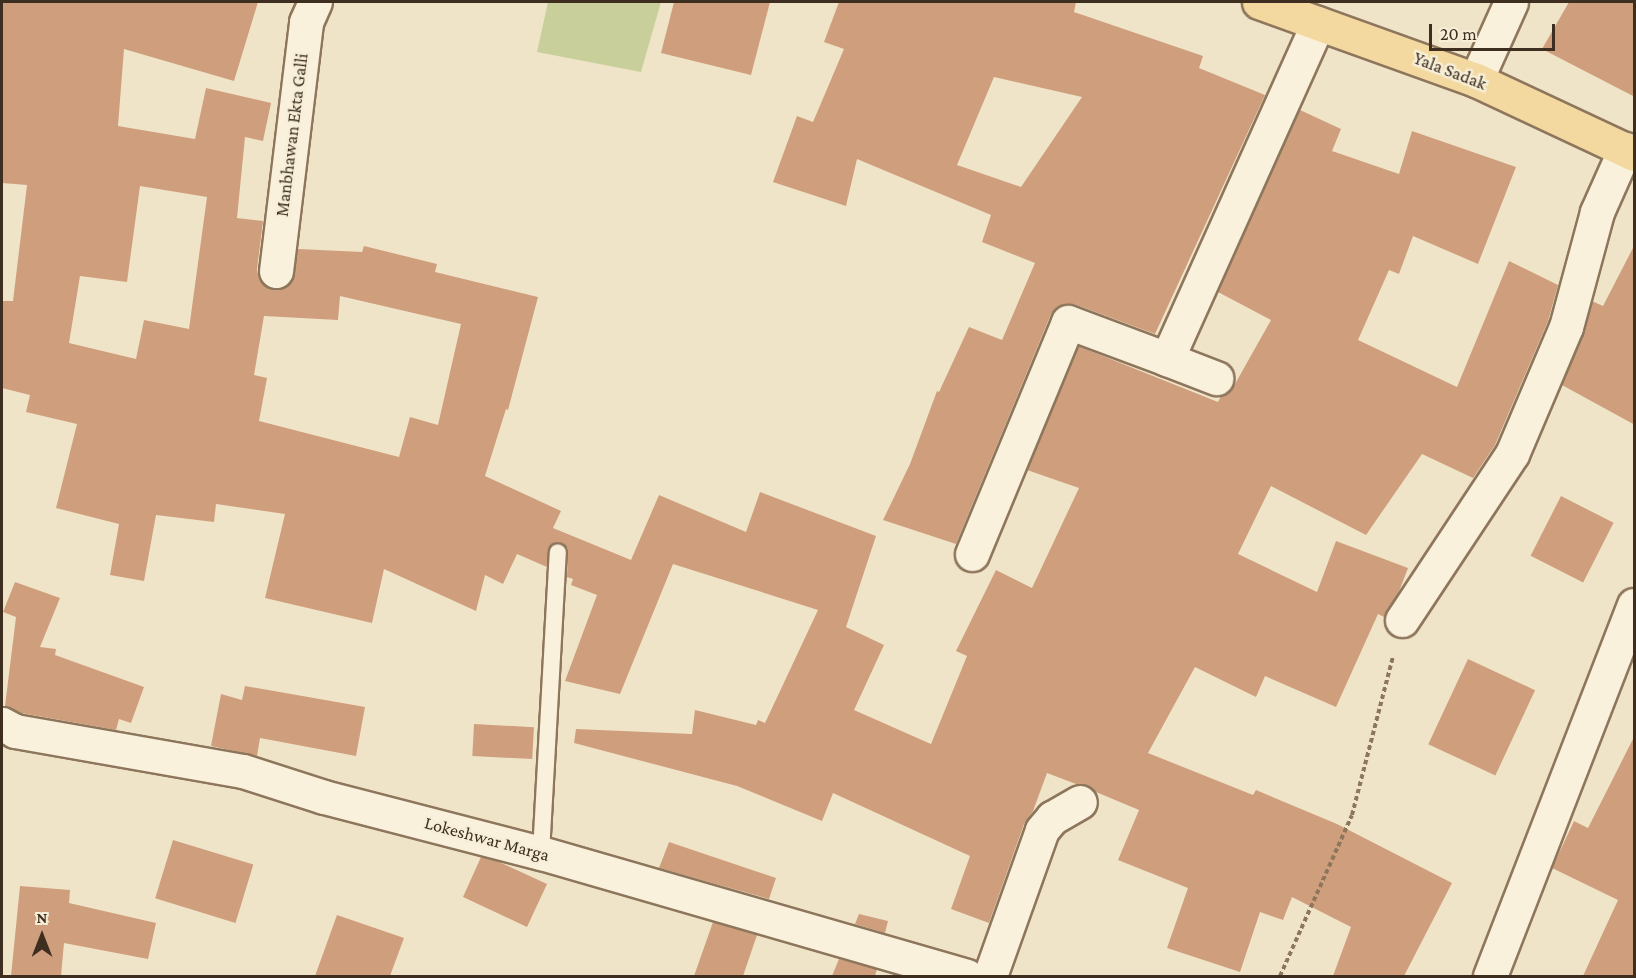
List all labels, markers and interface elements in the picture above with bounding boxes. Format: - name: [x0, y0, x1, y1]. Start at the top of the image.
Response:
- scale bar: [1432, 12, 1558, 50]
- text: 20 m: [1440, 24, 1477, 44]
- street label: Yala Sadak: [1410, 47, 1490, 95]
- street label: Manbhawan Ekta Galli: [271, 52, 313, 218]
- street label: Lokeshwar Marga: [422, 812, 552, 866]
- north arrow: [12, 906, 72, 966]
- text: N: [37, 909, 47, 926]

